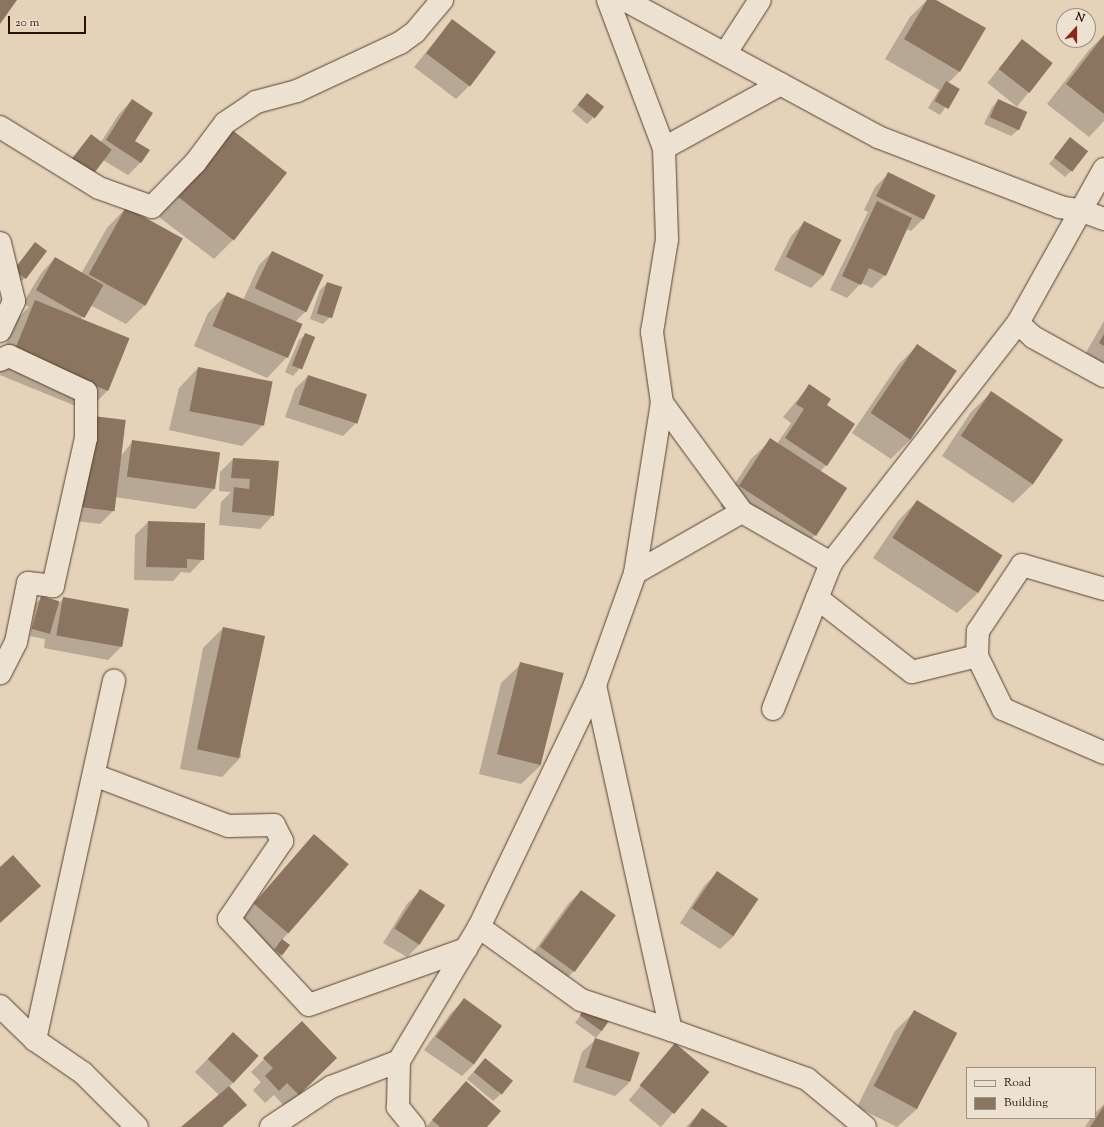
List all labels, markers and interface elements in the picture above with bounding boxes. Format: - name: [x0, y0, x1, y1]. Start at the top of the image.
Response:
- scale bar: [10, 8, 88, 34]
- north arrow: [1056, 8, 1096, 48]
- text: N: [1073, 9, 1087, 27]
- text: 20 m: [15, 14, 39, 32]
- legend: [966, 1067, 1096, 1119]
- text: Road: [1004, 1074, 1031, 1092]
- text: Building: [1004, 1094, 1048, 1112]

